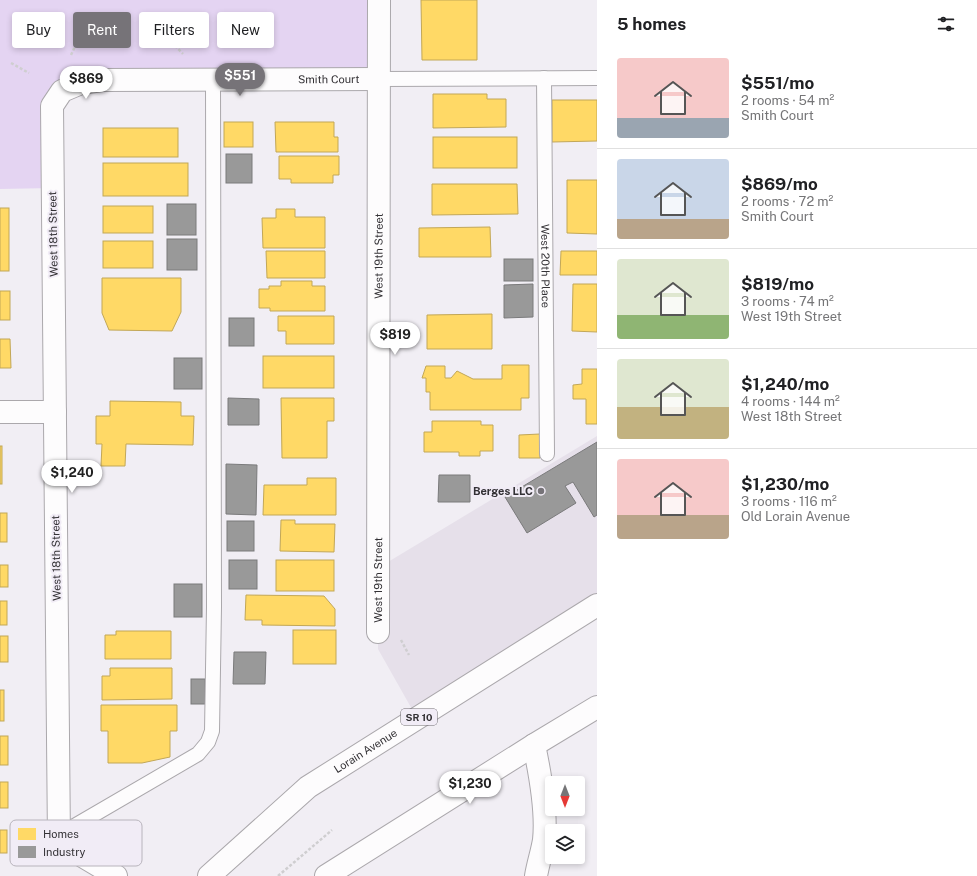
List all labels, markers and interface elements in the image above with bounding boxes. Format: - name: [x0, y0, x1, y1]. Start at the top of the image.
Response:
- chip: Buy: [12, 12, 65, 48]
- chip: Rent: [73, 12, 131, 48]
- chip: Filters: [139, 12, 209, 48]
- chip: New: [217, 12, 274, 48]
- icon: filters: [935, 13, 957, 35]
- text: 5 homes: [617, 14, 686, 34]
- pin: $551: [216, 63, 264, 97]
- pin: $869: [62, 66, 110, 100]
- text: $551: [224, 68, 256, 83]
- text: $869: [69, 71, 103, 86]
- street label: Smith Court: [298, 73, 360, 85]
- text: $551/mo: [741, 73, 814, 93]
- icon: home: [649, 74, 697, 122]
- text: 2 rooms · 54 m²: [741, 93, 834, 108]
- text: Smith Court: [741, 108, 814, 123]
- text: $869/mo: [741, 174, 818, 194]
- icon: home: [649, 175, 697, 223]
- street label: West 18th Street: [46, 191, 60, 277]
- text: 2 rooms · 72 m²: [741, 194, 833, 209]
- text: Smith Court: [741, 209, 814, 224]
- street label: West 19th Street: [373, 213, 385, 299]
- street label: West 20th Place: [539, 224, 552, 308]
- text: $819/mo: [741, 274, 814, 294]
- icon: home: [649, 275, 697, 323]
- text: 3 rooms · 74 m²: [741, 294, 834, 309]
- text: West 19th Street: [741, 309, 842, 324]
- pin: $819: [371, 322, 419, 356]
- text: $819: [379, 327, 411, 342]
- text: $1,240/mo: [741, 374, 829, 394]
- icon: home: [649, 375, 697, 423]
- text: 4 rooms · 144 m²: [741, 394, 840, 409]
- text: West 18th Street: [741, 409, 842, 424]
- pin: $1,240: [39, 460, 105, 494]
- text: $1,240: [50, 465, 94, 480]
- text: $1,230/mo: [741, 474, 829, 494]
- icon: home: [649, 475, 697, 523]
- place label: Berges LLC: [473, 485, 533, 497]
- marker: Berges LLC: [536, 486, 546, 496]
- text: 3 rooms · 116 m²: [741, 494, 837, 509]
- text: Old Lorain Avenue: [741, 509, 850, 524]
- street label: West 18th Street: [49, 515, 63, 601]
- street label: West 19th Street: [372, 537, 384, 623]
- road number: SR 10: [401, 709, 437, 725]
- street label: Lorain Avenue: [332, 727, 399, 775]
- pin: $1,230: [437, 771, 503, 805]
- text: $1,230: [448, 776, 492, 791]
- north arrow: [545, 776, 585, 816]
- map controls: [545, 776, 585, 864]
- legend: [10, 820, 142, 866]
- button: layers: [545, 824, 585, 864]
- text: Homes: [43, 828, 79, 840]
- text: Industry: [43, 846, 86, 858]

